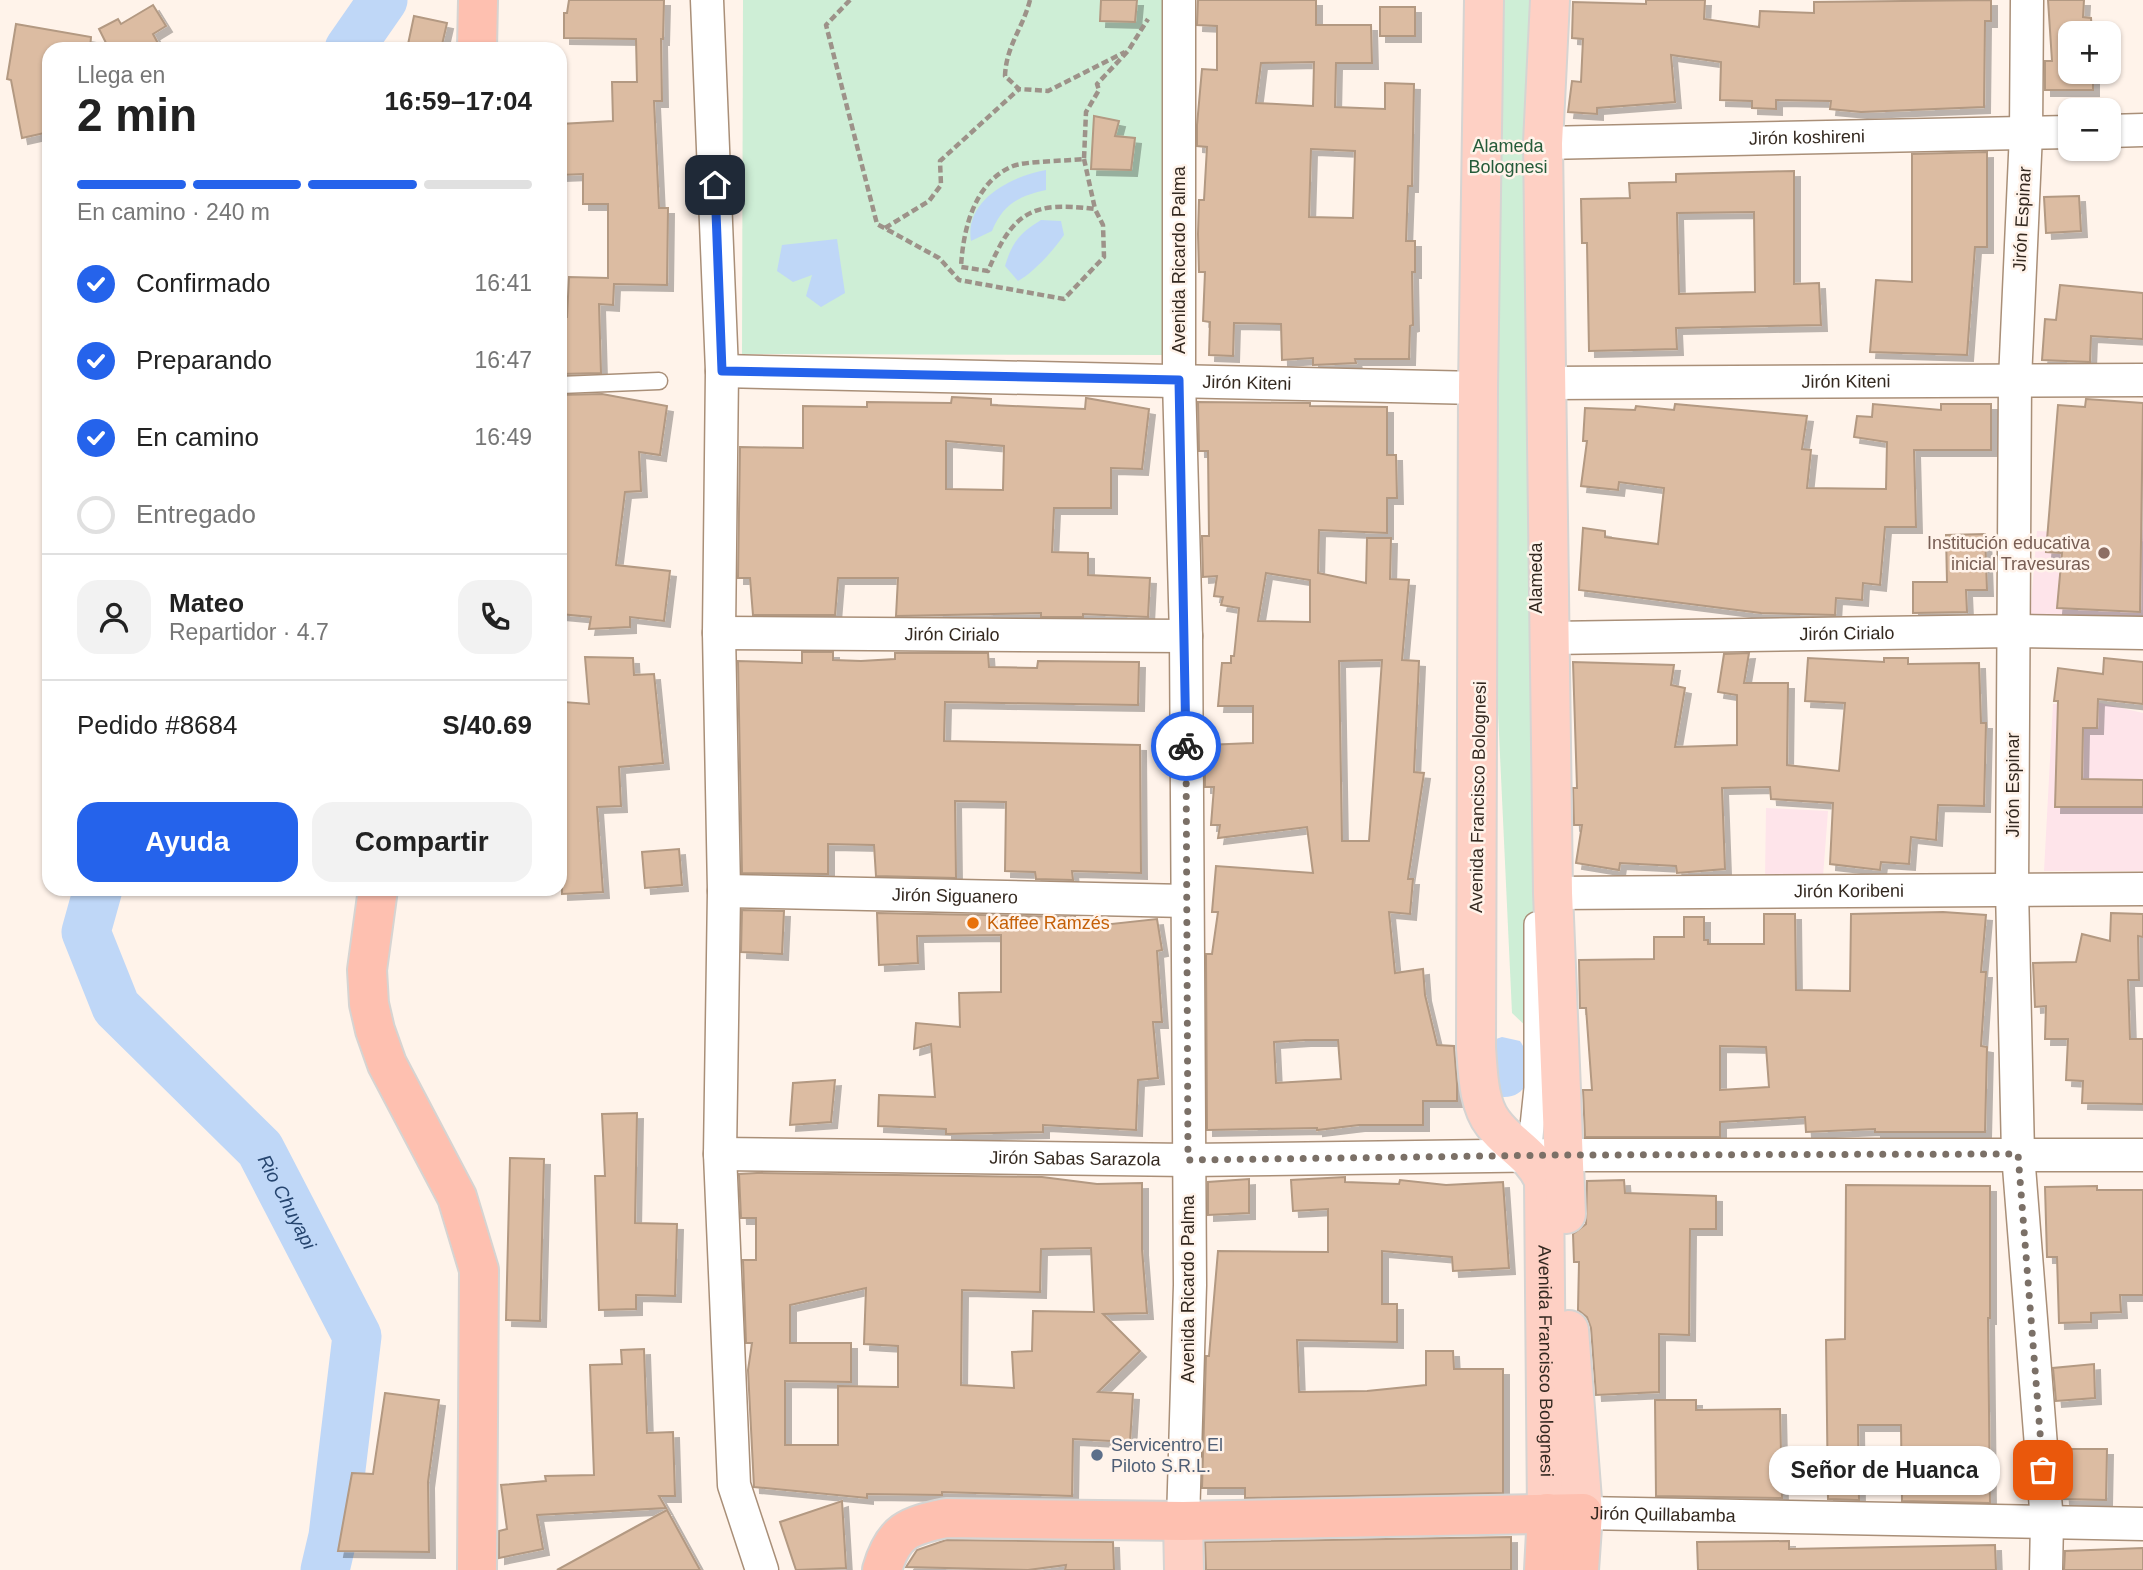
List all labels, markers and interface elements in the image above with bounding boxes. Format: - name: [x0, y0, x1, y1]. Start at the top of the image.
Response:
- map controls: [2058, 21, 2121, 161]
- button: +: [2058, 21, 2121, 84]
- text: Llega en: [77, 62, 165, 88]
- text: 16:59–17:04: [385, 86, 532, 116]
- text: 2 min: [77, 89, 197, 141]
- button: −: [2058, 98, 2121, 161]
- street label: Jirón koshireni: [1749, 126, 1865, 149]
- park label: Alameda Bolognesi: [1468, 136, 1548, 177]
- pin: [685, 155, 745, 215]
- street label: Avenida Ricardo Palma: [1169, 165, 1189, 354]
- icon: home: [696, 166, 734, 204]
- street label: Jirón Espinar: [2009, 166, 2035, 272]
- text: En camino · 240 m: [77, 199, 270, 225]
- icon: check: [77, 265, 115, 303]
- text: Confirmado: [136, 268, 270, 298]
- text: 16:41: [474, 270, 532, 296]
- icon: check: [77, 342, 115, 380]
- text: Preparando: [136, 345, 272, 375]
- text: 16:47: [474, 347, 532, 373]
- street label: Jirón Kiteni: [1801, 371, 1891, 392]
- street label: Jirón Kiteni: [1202, 372, 1292, 394]
- icon: check: [77, 419, 115, 457]
- text: En camino: [136, 422, 259, 452]
- text: 16:49: [474, 424, 532, 450]
- text: Entregado: [136, 499, 256, 529]
- place label: Institución educativa inicial Travesuras: [1927, 533, 2091, 574]
- street label: Alameda: [1526, 541, 1546, 614]
- marker: Institución educativa inicial Travesuras: [2096, 545, 2112, 561]
- button: person: [77, 580, 151, 654]
- button: phone: [458, 580, 532, 654]
- text: Mateo: [169, 588, 244, 618]
- text: Repartidor · 4.7: [169, 619, 329, 645]
- street label: Jirón Cirialo: [1799, 623, 1895, 644]
- street label: Jirón Cirialo: [904, 624, 1000, 645]
- street label: Avenida Francisco Bolognesi: [1466, 681, 1490, 913]
- text: Pedido #8684: [77, 710, 237, 740]
- text: S/40.69: [442, 710, 532, 740]
- courier: [1151, 711, 1221, 781]
- icon: bike: [1167, 727, 1205, 765]
- street label: Jirón Espinar: [2003, 732, 2023, 838]
- button: Ayuda: [77, 802, 298, 882]
- button: Compartir: [312, 802, 532, 882]
- street label: Jirón Koribeni: [1794, 881, 1904, 901]
- street label: Jirón Siguanero: [892, 885, 1018, 907]
- place label: Kaffee Ramzés: [987, 913, 1110, 933]
- marker: Kaffee Ramzés: [965, 915, 981, 931]
- street label: Jirón Sabas Sarazola: [989, 1147, 1162, 1170]
- water label: Rio Chuyapi: [254, 1151, 320, 1253]
- street label: Avenida Ricardo Palma: [1178, 1194, 1198, 1383]
- street label: Avenida Francisco Bolognesi: [1535, 1245, 1557, 1477]
- place label: Servicentro El Piloto S.R.L.: [1111, 1435, 1223, 1476]
- pin: [2013, 1440, 2073, 1500]
- callout: Señor de Huanca: [1770, 1446, 2001, 1494]
- marker: Servicentro El Piloto S.R.L.: [1089, 1447, 1105, 1463]
- icon: bag: [2024, 1451, 2062, 1489]
- text: Señor de Huanca: [1791, 1457, 1978, 1483]
- street label: Jirón Quillabamba: [1590, 1503, 1737, 1526]

